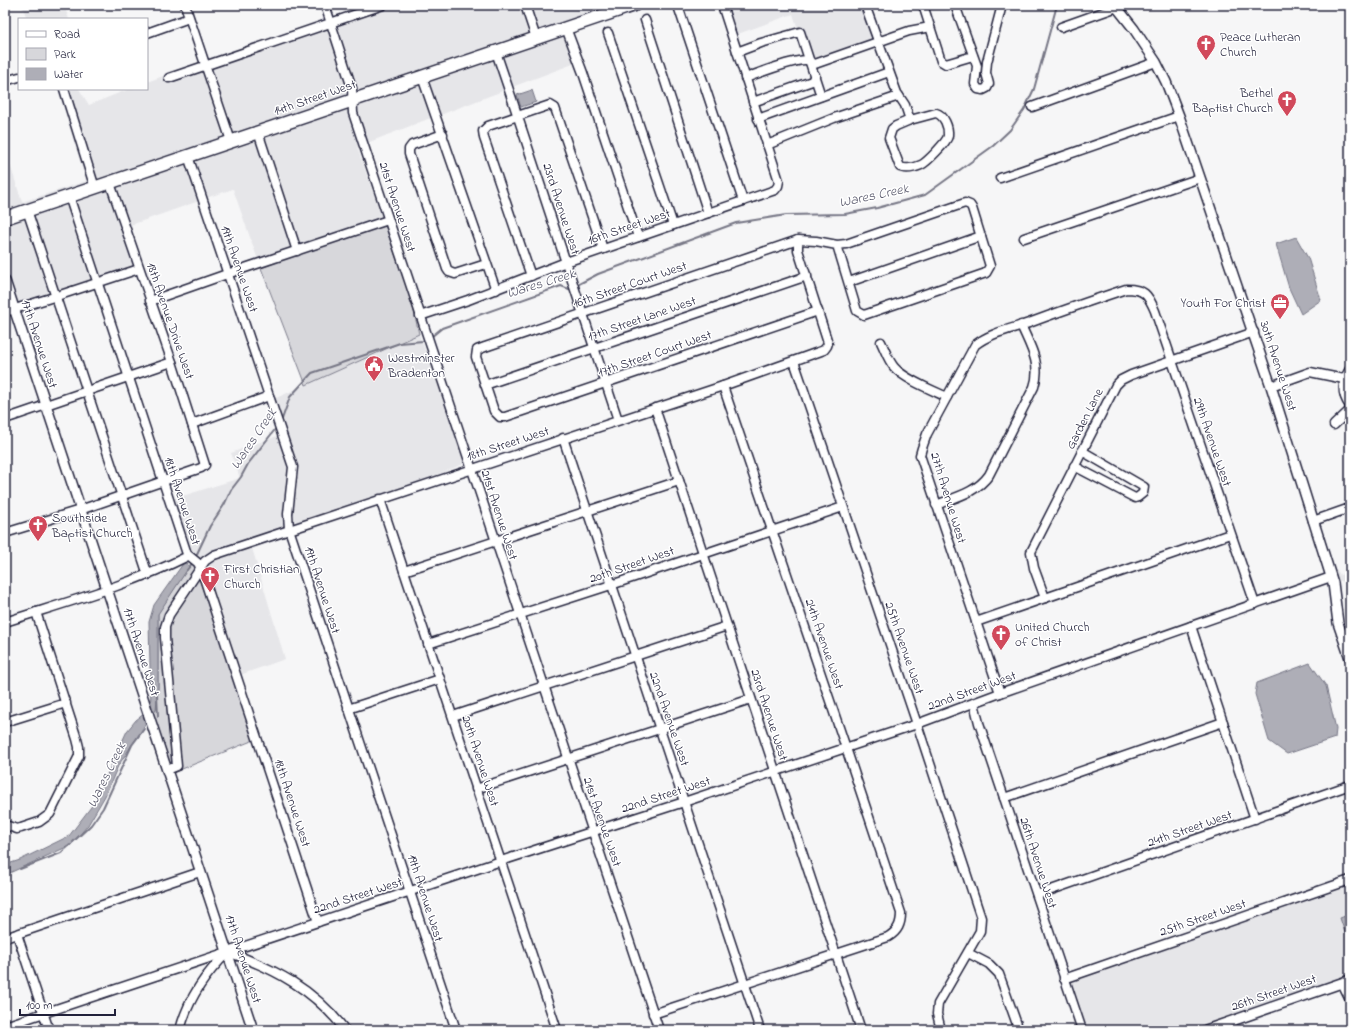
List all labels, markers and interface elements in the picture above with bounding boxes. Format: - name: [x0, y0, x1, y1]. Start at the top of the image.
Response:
- legend: [18, 18, 148, 90]
- text: Road: [54, 26, 80, 44]
- place label: Peace Lutheran Church: [1220, 28, 1300, 62]
- church icon: Peace Lutheran Church: [1195, 33, 1217, 61]
- text: Park: [54, 46, 76, 64]
- text: Water: [54, 66, 83, 84]
- street label: 14th Street West: [271, 75, 359, 121]
- place label: Bethel Baptist Church: [1192, 84, 1273, 118]
- church icon: Bethel Baptist Church: [1276, 89, 1298, 117]
- street label: 21st Avenue West: [373, 159, 421, 255]
- street label: 23rd Avenue West: [537, 161, 585, 258]
- water label: Wares Creek: [837, 178, 911, 214]
- street label: 16th Street West: [585, 204, 674, 250]
- street label: 19th Avenue West: [215, 223, 263, 316]
- street label: 16th Street Court West: [570, 256, 690, 313]
- street label: 18th Avenue Drive West: [141, 260, 199, 382]
- water label: Wares Creek: [504, 263, 579, 304]
- street label: 17th Street Lane West: [585, 291, 699, 346]
- office icon: Youth For Christ: [1269, 292, 1291, 320]
- place label: Youth For Christ: [1181, 294, 1267, 313]
- street label: 17th Avenue West: [16, 297, 62, 391]
- street label: 30th Avenue West: [1254, 318, 1302, 414]
- street label: 17th Street Court West: [596, 325, 715, 382]
- place label: Westminster Bradenton: [387, 349, 456, 383]
- public building icon: Westminster Bradenton: [363, 354, 385, 382]
- street label: Garden Lane: [1062, 385, 1109, 453]
- street label: 29th Avenue West: [1188, 395, 1236, 490]
- water label: Wares Creek: [226, 403, 283, 474]
- street label: 18th Street West: [464, 422, 552, 466]
- street label: 27th Avenue West: [925, 450, 971, 547]
- street label: 18th Avenue West: [159, 454, 205, 548]
- street label: 21st Avenue West: [475, 467, 523, 563]
- place label: Southside Baptist Church: [51, 509, 132, 543]
- church icon: Southside Baptist Church: [27, 514, 49, 542]
- street label: 20th Street West: [587, 541, 678, 588]
- street label: 19th Avenue West: [299, 544, 345, 637]
- place label: First Christian Church: [223, 560, 299, 594]
- church icon: First Christian Church: [199, 565, 221, 593]
- street label: 24th Avenue West: [800, 596, 849, 692]
- street label: 25th Avenue West: [879, 599, 929, 697]
- street label: 17th Avenue West: [118, 605, 164, 699]
- place label: United Church of Christ: [1015, 618, 1089, 652]
- church icon: United Church of Christ: [990, 623, 1012, 651]
- street label: 22nd Street West: [925, 666, 1019, 716]
- street label: 23rd Avenue West: [745, 667, 793, 764]
- street label: 22nd Avenue West: [644, 669, 694, 769]
- street label: 20th Avenue West: [456, 713, 504, 810]
- water label: Wares Creek: [82, 738, 132, 811]
- street label: 18th Avenue West: [269, 756, 315, 850]
- street label: 22nd Street West: [619, 771, 714, 818]
- street label: 21st Avenue West: [578, 775, 626, 870]
- street label: 24th Street West: [1145, 805, 1236, 852]
- street label: 26th Avenue West: [1014, 815, 1062, 912]
- street label: 19th Avenue West: [402, 852, 448, 945]
- street label: 22nd Street West: [311, 872, 406, 919]
- street label: 25th Street West: [1157, 894, 1250, 942]
- street label: 17th Avenue West: [220, 912, 266, 1006]
- street label: 26th Street West: [1229, 969, 1320, 1016]
- scale bar: [20, 991, 115, 1017]
- text: 100 m: [26, 997, 53, 1015]

